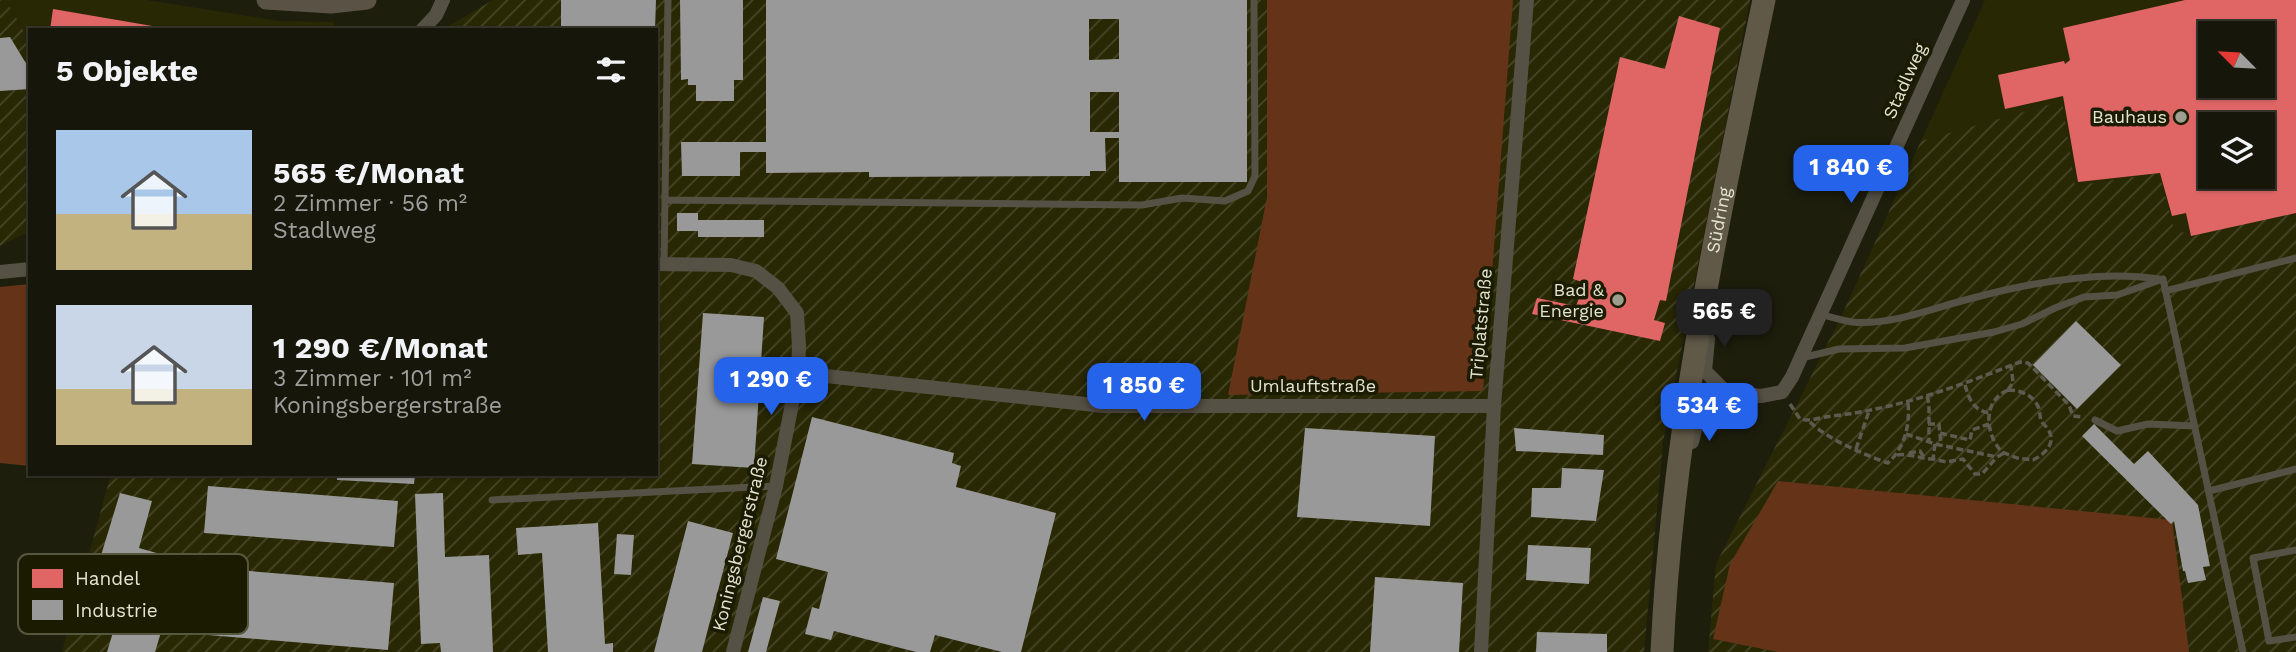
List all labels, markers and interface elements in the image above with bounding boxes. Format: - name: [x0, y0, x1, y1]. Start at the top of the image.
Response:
- north arrow: [2198, 21, 2275, 98]
- map controls: [2198, 21, 2275, 189]
- street label: Stadlweg: [1879, 39, 1931, 122]
- icon: filters: [592, 51, 630, 89]
- text: 5 Objekte: [56, 53, 198, 88]
- place label: Bauhaus: [2092, 106, 2167, 127]
- marker: Bauhaus: [2173, 109, 2189, 125]
- button: layers: [2198, 112, 2275, 189]
- pin: 1 840 €: [1786, 146, 1916, 205]
- text: 1 840 €: [1809, 154, 1893, 181]
- text: 565 €/Monat: [273, 155, 464, 190]
- icon: home: [112, 158, 196, 242]
- street label: Südring: [1702, 185, 1735, 255]
- text: 2 Zimmer · 56 m²: [273, 190, 467, 217]
- text: Stadlweg: [273, 217, 376, 244]
- street label: Triplatstraße: [1465, 267, 1496, 381]
- place label: Bad & Energie: [1539, 279, 1605, 321]
- pin: 565 €: [1675, 290, 1773, 349]
- marker: Bad & Energie: [1610, 292, 1626, 308]
- text: 565 €: [1692, 298, 1756, 325]
- text: 1 290 €/Monat: [273, 330, 488, 365]
- icon: home: [112, 333, 196, 417]
- pin: 1 290 €: [706, 358, 836, 417]
- pin: 1 850 €: [1079, 364, 1209, 423]
- text: 3 Zimmer · 101 m²: [273, 365, 472, 392]
- text: 1 290 €: [730, 366, 812, 393]
- text: 1 850 €: [1103, 372, 1185, 399]
- street label: Umlauftstraße: [1250, 375, 1376, 396]
- pin: 534 €: [1660, 384, 1758, 443]
- text: Koningsbergerstraße: [273, 392, 502, 419]
- text: 534 €: [1677, 392, 1741, 419]
- street label: Koningsbergerstraße: [708, 454, 771, 633]
- legend: [18, 554, 248, 634]
- text: Handel: [75, 567, 140, 590]
- text: Industrie: [75, 599, 158, 622]

